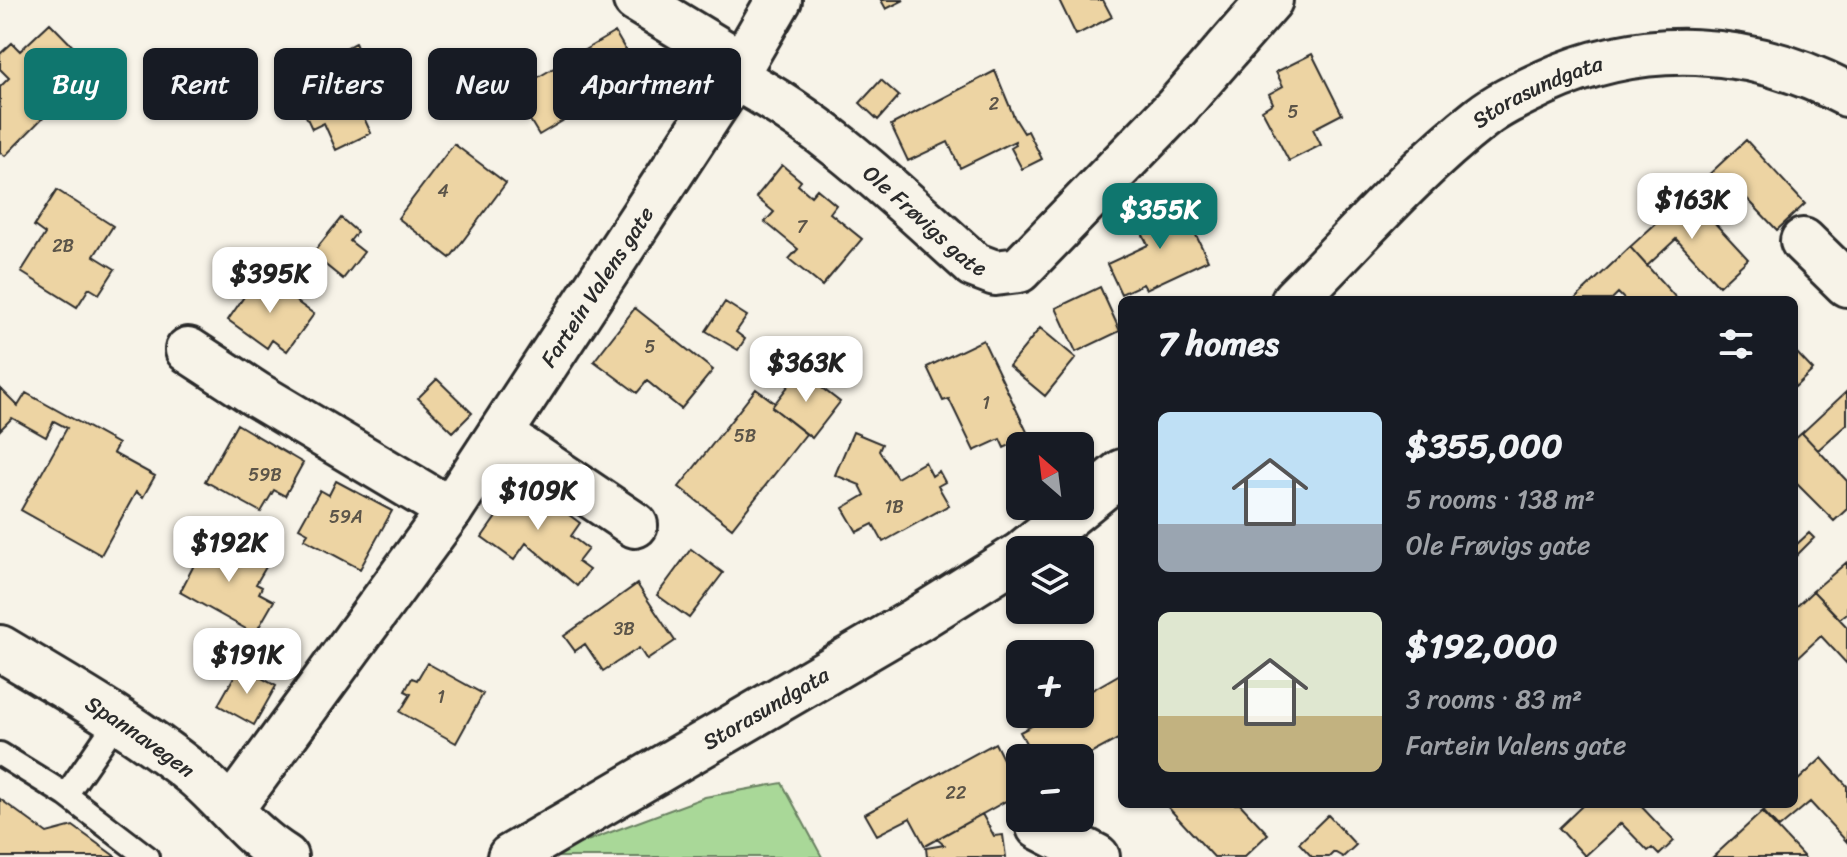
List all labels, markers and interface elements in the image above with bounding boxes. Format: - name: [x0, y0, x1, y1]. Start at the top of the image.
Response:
- street label: Storasundgata: [1463, 44, 1608, 139]
- chip: Buy: [24, 48, 127, 120]
- chip: Rent: [143, 48, 258, 120]
- chip: Filters: [274, 48, 412, 120]
- chip: New: [428, 48, 537, 120]
- chip: Apartment: [553, 48, 741, 120]
- house number: 2: [989, 88, 999, 120]
- house number: 5: [1288, 96, 1299, 128]
- street label: Ole Frøvigs gate: [854, 155, 992, 288]
- pin: $163K: [1636, 173, 1748, 241]
- house number: 4: [437, 175, 449, 207]
- text: $163K: [1655, 176, 1729, 222]
- pin: $355K: [1104, 183, 1216, 251]
- text: $355K: [1120, 186, 1200, 232]
- street label: Fartein Valens gate: [530, 198, 665, 375]
- house number: 7: [797, 211, 809, 243]
- house number: 2B: [52, 230, 74, 262]
- pin: $395K: [214, 247, 326, 315]
- text: $395K: [230, 250, 310, 296]
- text: 7 homes: [1158, 314, 1279, 374]
- icon: filters: [1714, 322, 1758, 366]
- house number: 5: [645, 331, 656, 363]
- pin: $363K: [750, 336, 862, 404]
- text: $363K: [768, 339, 844, 385]
- house number: 1: [982, 387, 990, 419]
- text: $355,000: [1406, 416, 1563, 476]
- house number: 5B: [734, 420, 756, 452]
- north arrow: [1006, 432, 1094, 520]
- map controls: [1006, 432, 1094, 832]
- icon: home: [1222, 444, 1318, 540]
- house number: 59B: [248, 459, 282, 491]
- pin: $109K: [482, 464, 594, 532]
- text: $109K: [500, 467, 576, 513]
- text: 5 rooms · 138 m²: [1406, 476, 1595, 522]
- house number: 1B: [884, 491, 904, 523]
- house number: 59A: [329, 501, 363, 533]
- pin: $192K: [173, 516, 285, 584]
- text: $192K: [191, 519, 267, 565]
- text: Ole Frøvigs gate: [1406, 522, 1590, 568]
- button: layers: [1006, 536, 1094, 624]
- house number: 3B: [613, 613, 635, 645]
- text: $192,000: [1406, 616, 1558, 676]
- pin: $191K: [191, 628, 303, 696]
- text: $191K: [211, 631, 283, 677]
- button: +: [1006, 640, 1094, 728]
- icon: home: [1222, 644, 1318, 740]
- street label: Storasundgata: [695, 655, 838, 761]
- text: 3 rooms · 83 m²: [1406, 676, 1582, 722]
- house number: 1: [437, 681, 445, 713]
- street label: Spannavegen: [77, 685, 204, 788]
- text: Fartein Valens gate: [1406, 722, 1626, 768]
- button: −: [1006, 744, 1094, 832]
- house number: 22: [946, 777, 966, 809]

